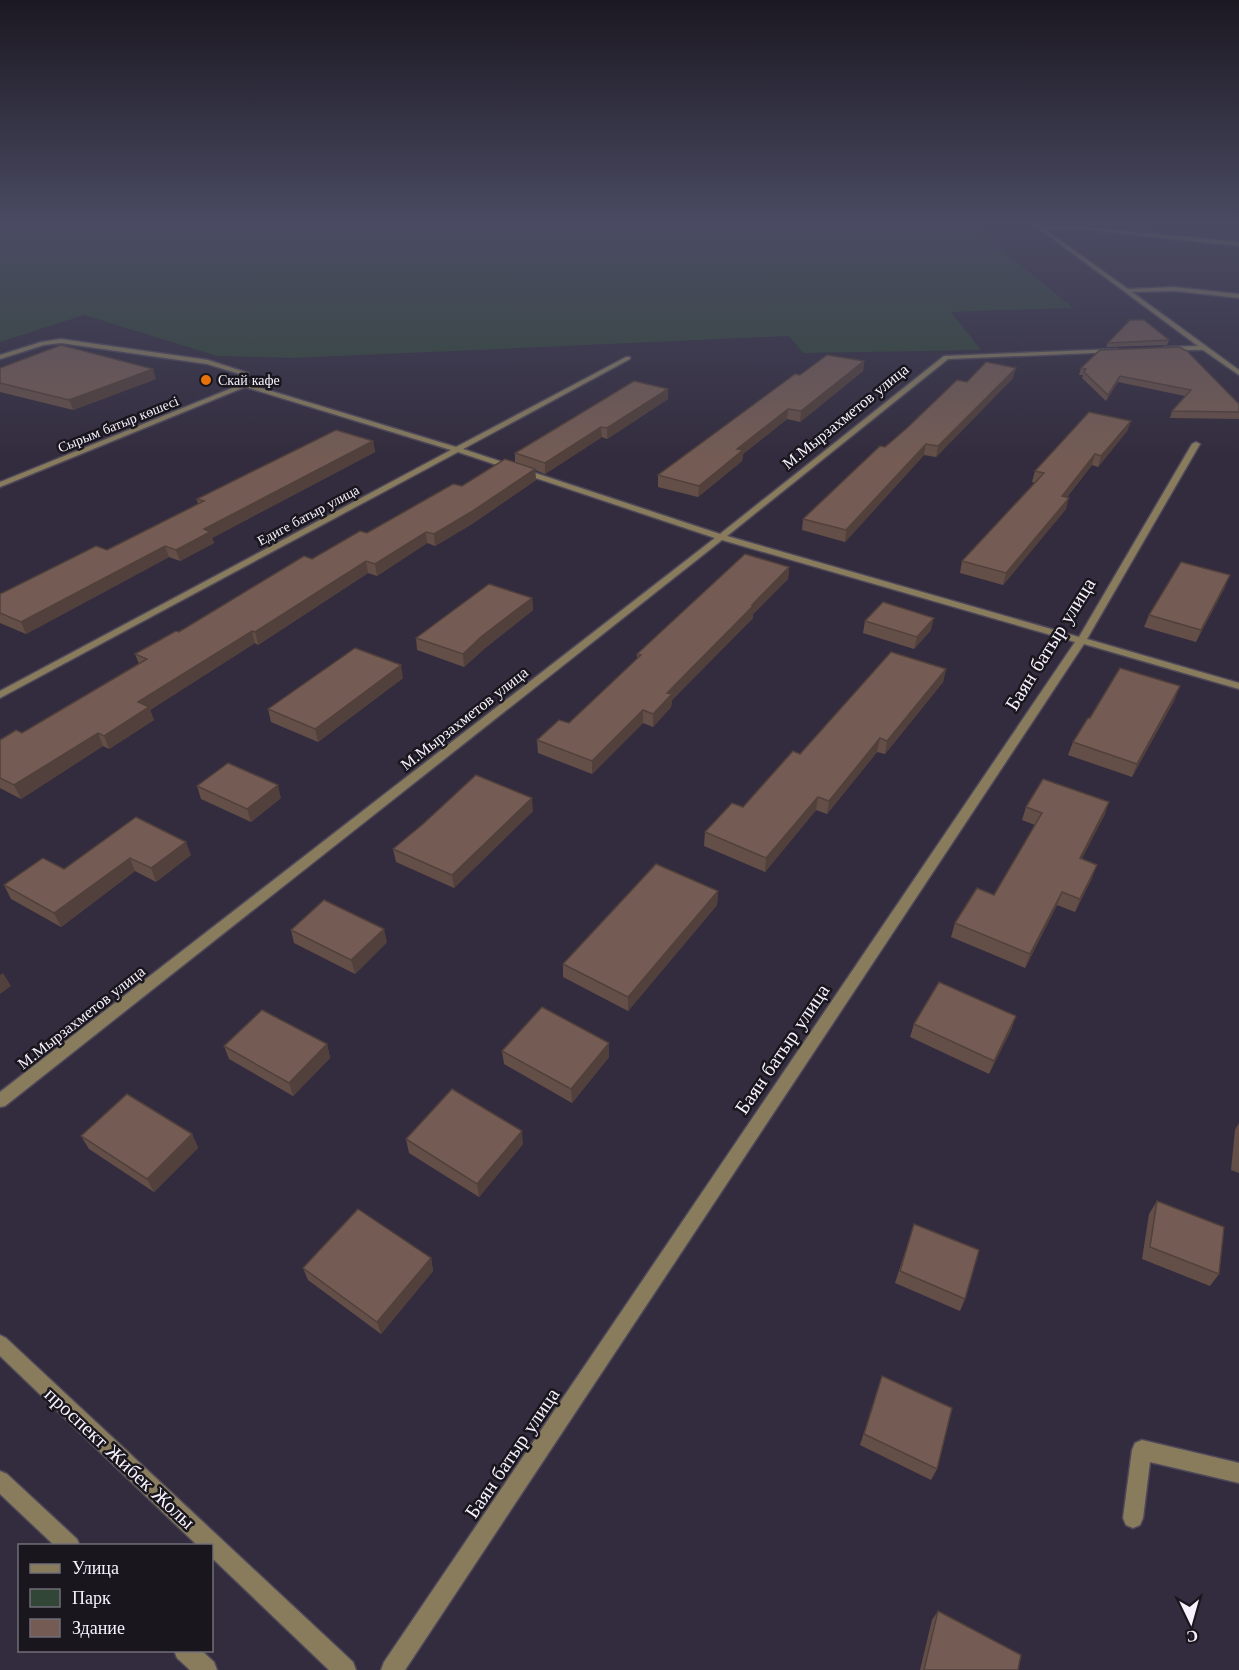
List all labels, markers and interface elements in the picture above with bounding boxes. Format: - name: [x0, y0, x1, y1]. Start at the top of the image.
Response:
- street label: М.Мырзахметов улица: [778, 359, 912, 473]
- place label: Скай кафе: [218, 371, 280, 389]
- marker: Скай кафе: [199, 373, 213, 387]
- street label: Сырым батыр көшесі: [55, 391, 181, 456]
- street label: Едиге батыр улица: [254, 480, 363, 549]
- street label: Баян батыр улица: [1000, 573, 1100, 715]
- street label: М.Мырзахметов улица: [396, 662, 532, 774]
- street label: М.Мырзахметов улица: [13, 961, 149, 1073]
- street label: Баян батыр улица: [730, 979, 834, 1119]
- street label: проспект Жибек Жолы: [40, 1382, 200, 1534]
- street label: Баян батыр улица: [460, 1383, 564, 1523]
- legend: [18, 1544, 213, 1652]
- text: Улица: [72, 1557, 119, 1579]
- text: Парк: [72, 1587, 111, 1609]
- north arrow: [1161, 1592, 1221, 1652]
- text: Здание: [72, 1617, 125, 1639]
- text: С: [1186, 1626, 1199, 1647]

